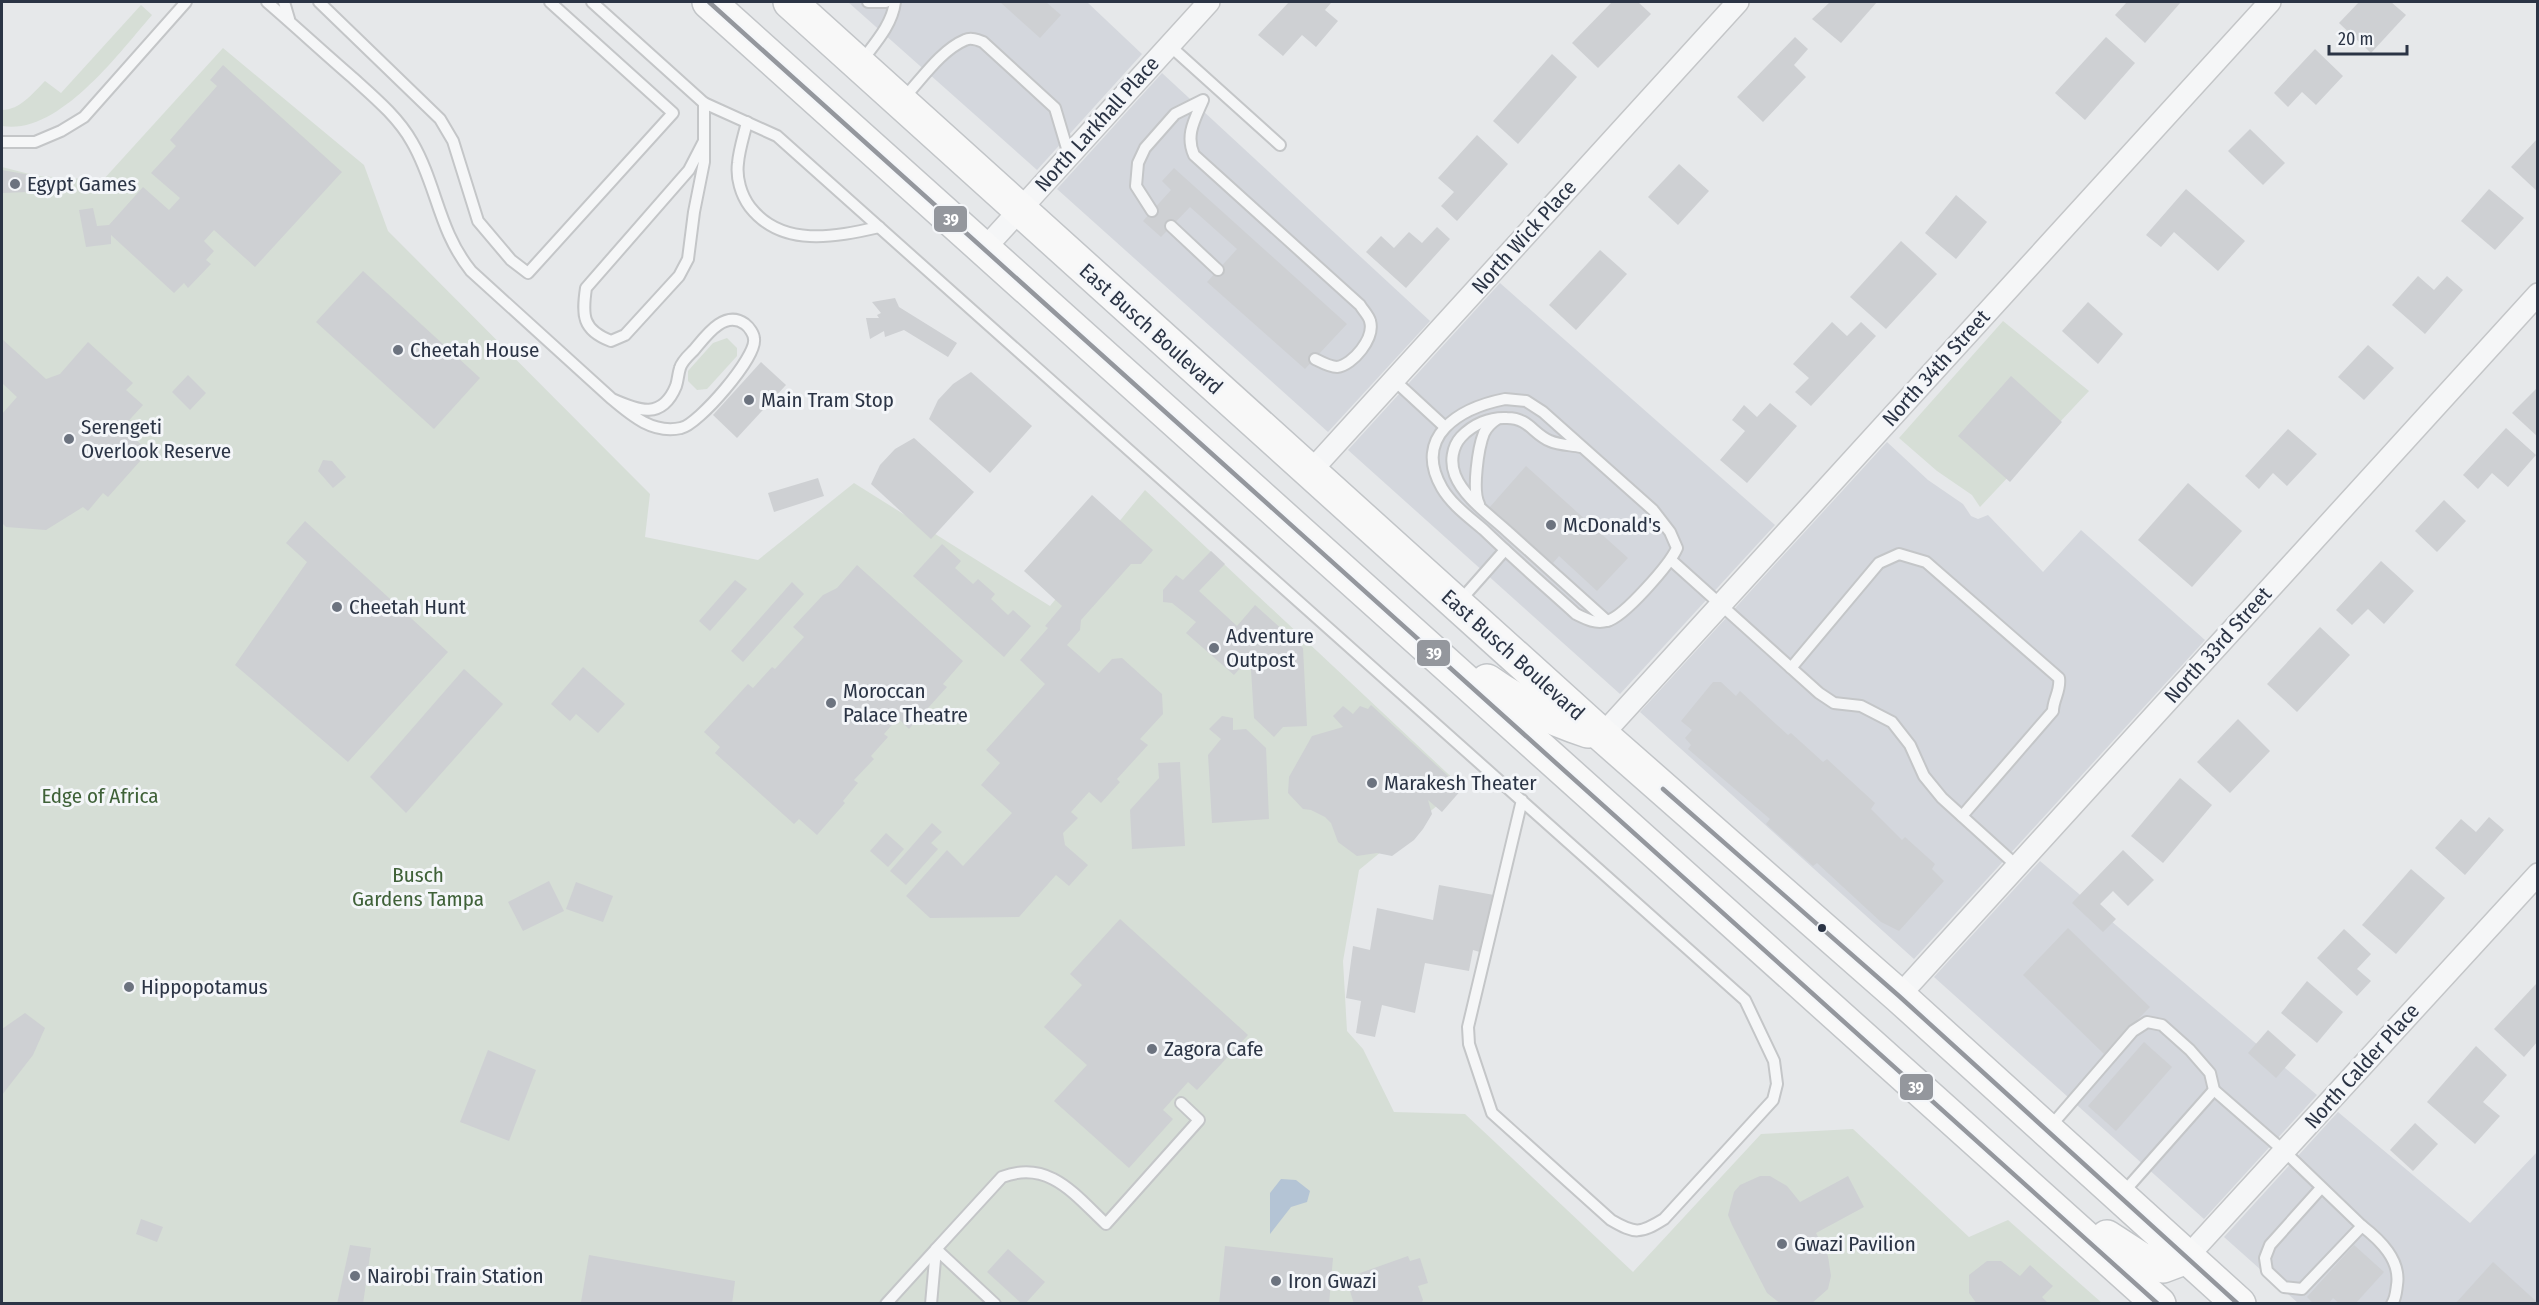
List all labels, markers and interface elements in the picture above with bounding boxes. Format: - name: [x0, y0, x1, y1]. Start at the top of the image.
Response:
- scale bar: [2329, 18, 2407, 56]
- text: 20 m: [2338, 28, 2373, 50]
- street label: North Larkhall Place: [1029, 51, 1165, 197]
- place label: Egypt Games: [27, 171, 136, 197]
- street label: North Wick Place: [1466, 175, 1582, 299]
- marker: Egypt Games: [8, 177, 22, 191]
- line badge: 39: [933, 205, 968, 233]
- text: 39: [942, 210, 959, 229]
- street label: East Busch Boulevard: [1074, 258, 1228, 400]
- street label: North 34th Street: [1877, 304, 1995, 432]
- place label: Cheetah House: [410, 337, 539, 363]
- marker: Cheetah House: [391, 343, 405, 357]
- place label: Main Tram Stop: [761, 387, 894, 413]
- marker: Main Tram Stop: [742, 393, 756, 407]
- place label: Serengeti Overlook Reserve: [81, 414, 231, 464]
- marker: Serengeti Overlook Reserve: [62, 432, 76, 446]
- place label: McDonald's: [1563, 512, 1661, 538]
- marker: McDonald's: [1544, 518, 1558, 532]
- street label: North 33rd Street: [2159, 581, 2277, 709]
- street label: East Busch Boulevard: [1436, 584, 1590, 726]
- place label: Cheetah Hunt: [349, 594, 466, 620]
- marker: Cheetah Hunt: [330, 600, 344, 614]
- place label: Adventure Outpost: [1226, 623, 1314, 673]
- line badge: 39: [1416, 639, 1451, 667]
- marker: Adventure Outpost: [1207, 641, 1221, 655]
- text: 39: [1425, 644, 1442, 663]
- place label: Moroccan Palace Theatre: [843, 678, 968, 728]
- marker: Moroccan Palace Theatre: [824, 696, 838, 710]
- place label: Marakesh Theater: [1384, 770, 1537, 796]
- marker: Marakesh Theater: [1365, 776, 1379, 790]
- park label: Edge of Africa: [41, 783, 159, 809]
- park label: Busch Gardens Tampa: [352, 862, 484, 912]
- unlabelled marker: [1816, 922, 1828, 934]
- place label: Hippopotamus: [141, 974, 268, 1000]
- marker: Hippopotamus: [122, 980, 136, 994]
- street label: North Calder Place: [2299, 998, 2425, 1134]
- place label: Zagora Cafe: [1164, 1036, 1264, 1062]
- marker: Zagora Cafe: [1145, 1042, 1159, 1056]
- line badge: 39: [1899, 1073, 1934, 1101]
- text: 39: [1907, 1078, 1924, 1097]
- place label: Gwazi Pavilion: [1794, 1231, 1916, 1257]
- marker: Gwazi Pavilion: [1775, 1237, 1789, 1251]
- place label: Nairobi Train Station: [367, 1263, 544, 1289]
- place label: Iron Gwazi: [1288, 1268, 1377, 1294]
- marker: Nairobi Train Station: [348, 1269, 362, 1283]
- marker: Iron Gwazi: [1269, 1274, 1283, 1288]

